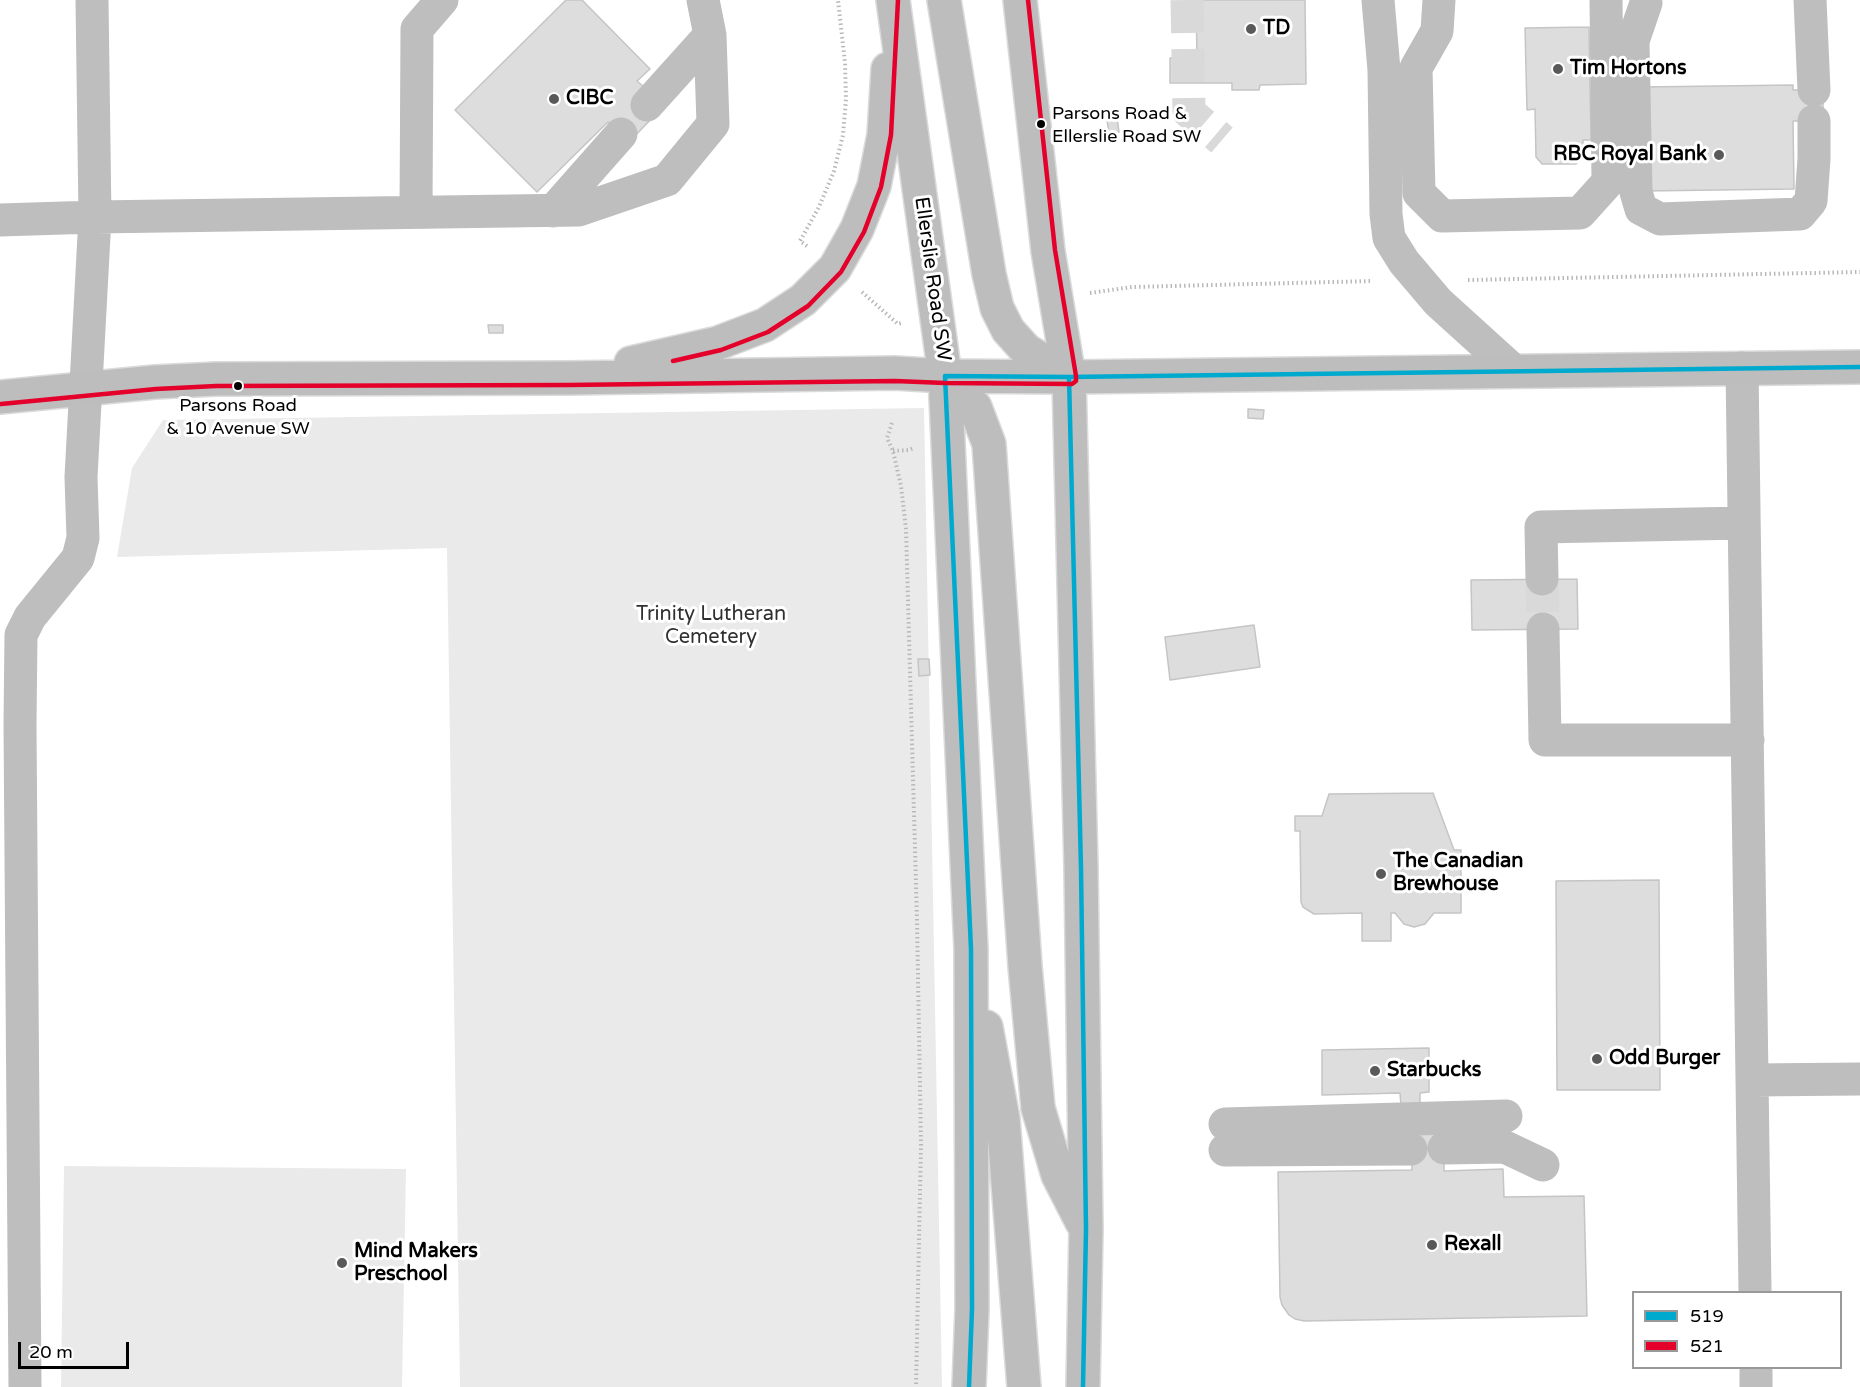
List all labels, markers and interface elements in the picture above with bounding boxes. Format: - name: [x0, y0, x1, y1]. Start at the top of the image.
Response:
- place label: TD: [1263, 17, 1290, 41]
- marker: TD: [1244, 22, 1258, 36]
- place label: Tim Hortons: [1570, 57, 1687, 81]
- marker: Tim Hortons: [1551, 62, 1565, 76]
- place label: CIBC: [566, 87, 613, 111]
- marker: CIBC: [547, 92, 561, 106]
- place label: Parsons Road & Ellerslie Road SW: [1052, 103, 1201, 146]
- marker: Parsons Road & Ellerslie Road SW: [1035, 118, 1047, 130]
- place label: RBC Royal Bank: [1553, 143, 1707, 167]
- marker: RBC Royal Bank: [1712, 148, 1726, 162]
- street label: Ellerslie Road SW: [909, 195, 955, 363]
- marker: Parsons Road & 10 Avenue SW: [232, 380, 244, 392]
- place label: Parsons Road & 10 Avenue SW: [166, 395, 310, 438]
- park label: Trinity Lutheran Cemetery: [636, 603, 786, 650]
- place label: The Canadian Brewhouse: [1393, 850, 1523, 897]
- marker: The Canadian Brewhouse: [1374, 867, 1388, 881]
- place label: Odd Burger: [1609, 1047, 1720, 1071]
- marker: Odd Burger: [1590, 1052, 1604, 1066]
- place label: Starbucks: [1387, 1059, 1481, 1083]
- marker: Starbucks: [1368, 1064, 1382, 1078]
- place label: Rexall: [1444, 1233, 1501, 1257]
- marker: Rexall: [1425, 1238, 1439, 1252]
- place label: Mind Makers Preschool: [354, 1240, 478, 1287]
- marker: Mind Makers Preschool: [335, 1256, 349, 1270]
- legend: [1632, 1291, 1842, 1369]
- text: 519: [1690, 1305, 1724, 1327]
- scale bar: [21, 1330, 132, 1368]
- text: 521: [1690, 1335, 1724, 1357]
- text: 20 m: [29, 1341, 73, 1363]

